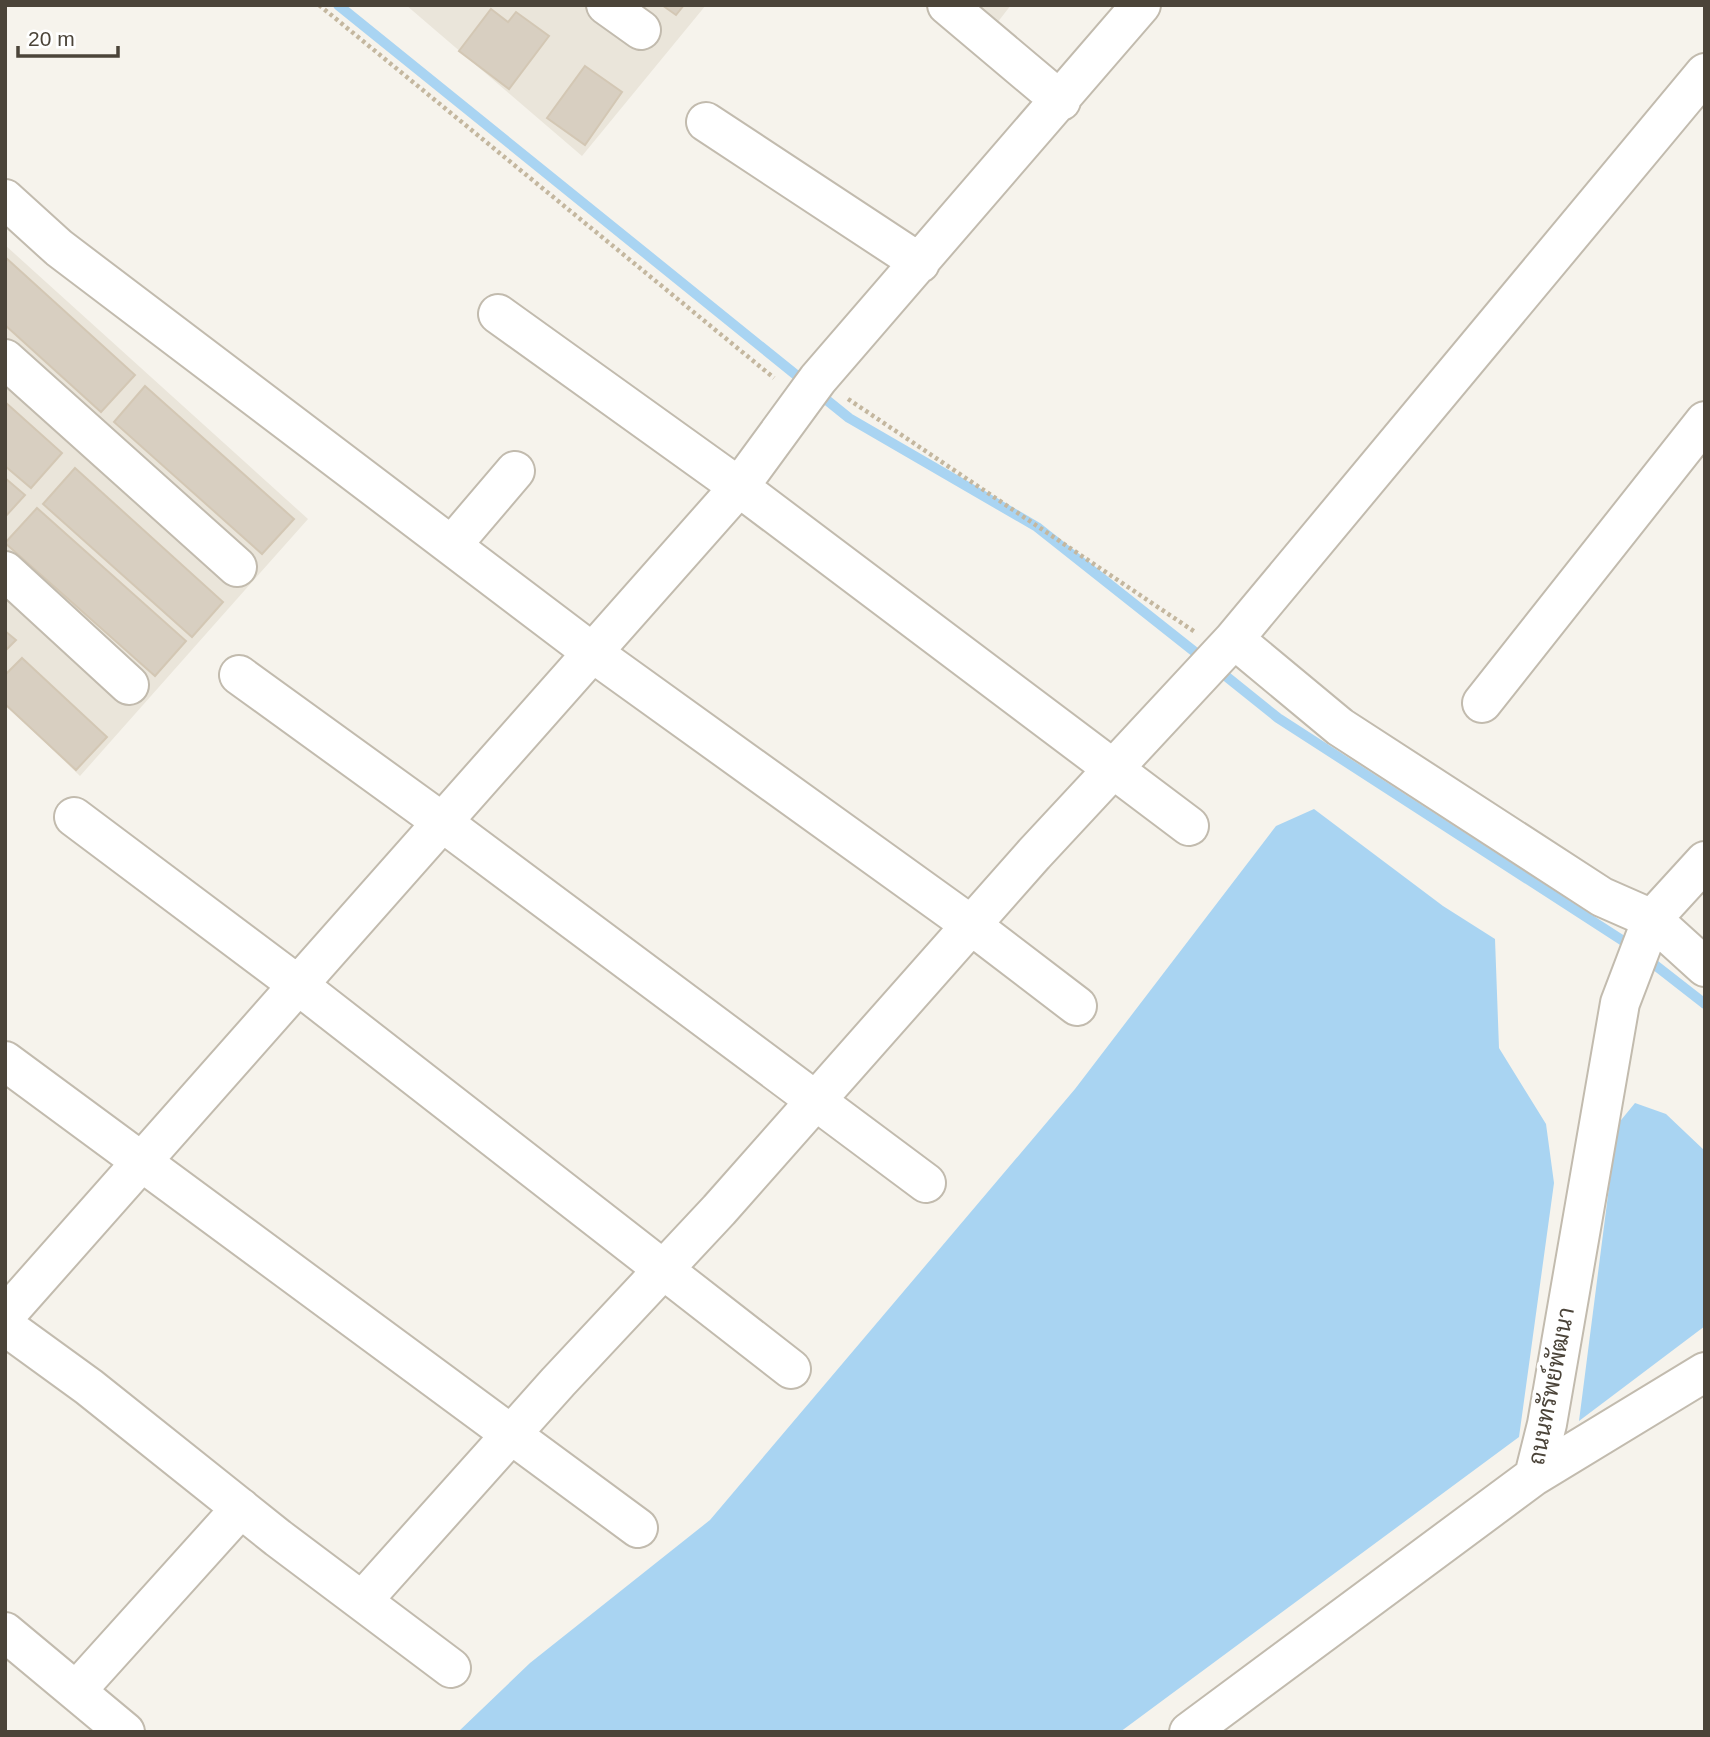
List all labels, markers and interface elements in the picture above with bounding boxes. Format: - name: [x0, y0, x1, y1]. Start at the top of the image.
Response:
- scale bar: [18, 14, 117, 58]
- text: 20 m: [28, 27, 75, 50]
- street label: ถนนทรัพย์พัฒนา: [1520, 1304, 1579, 1467]

